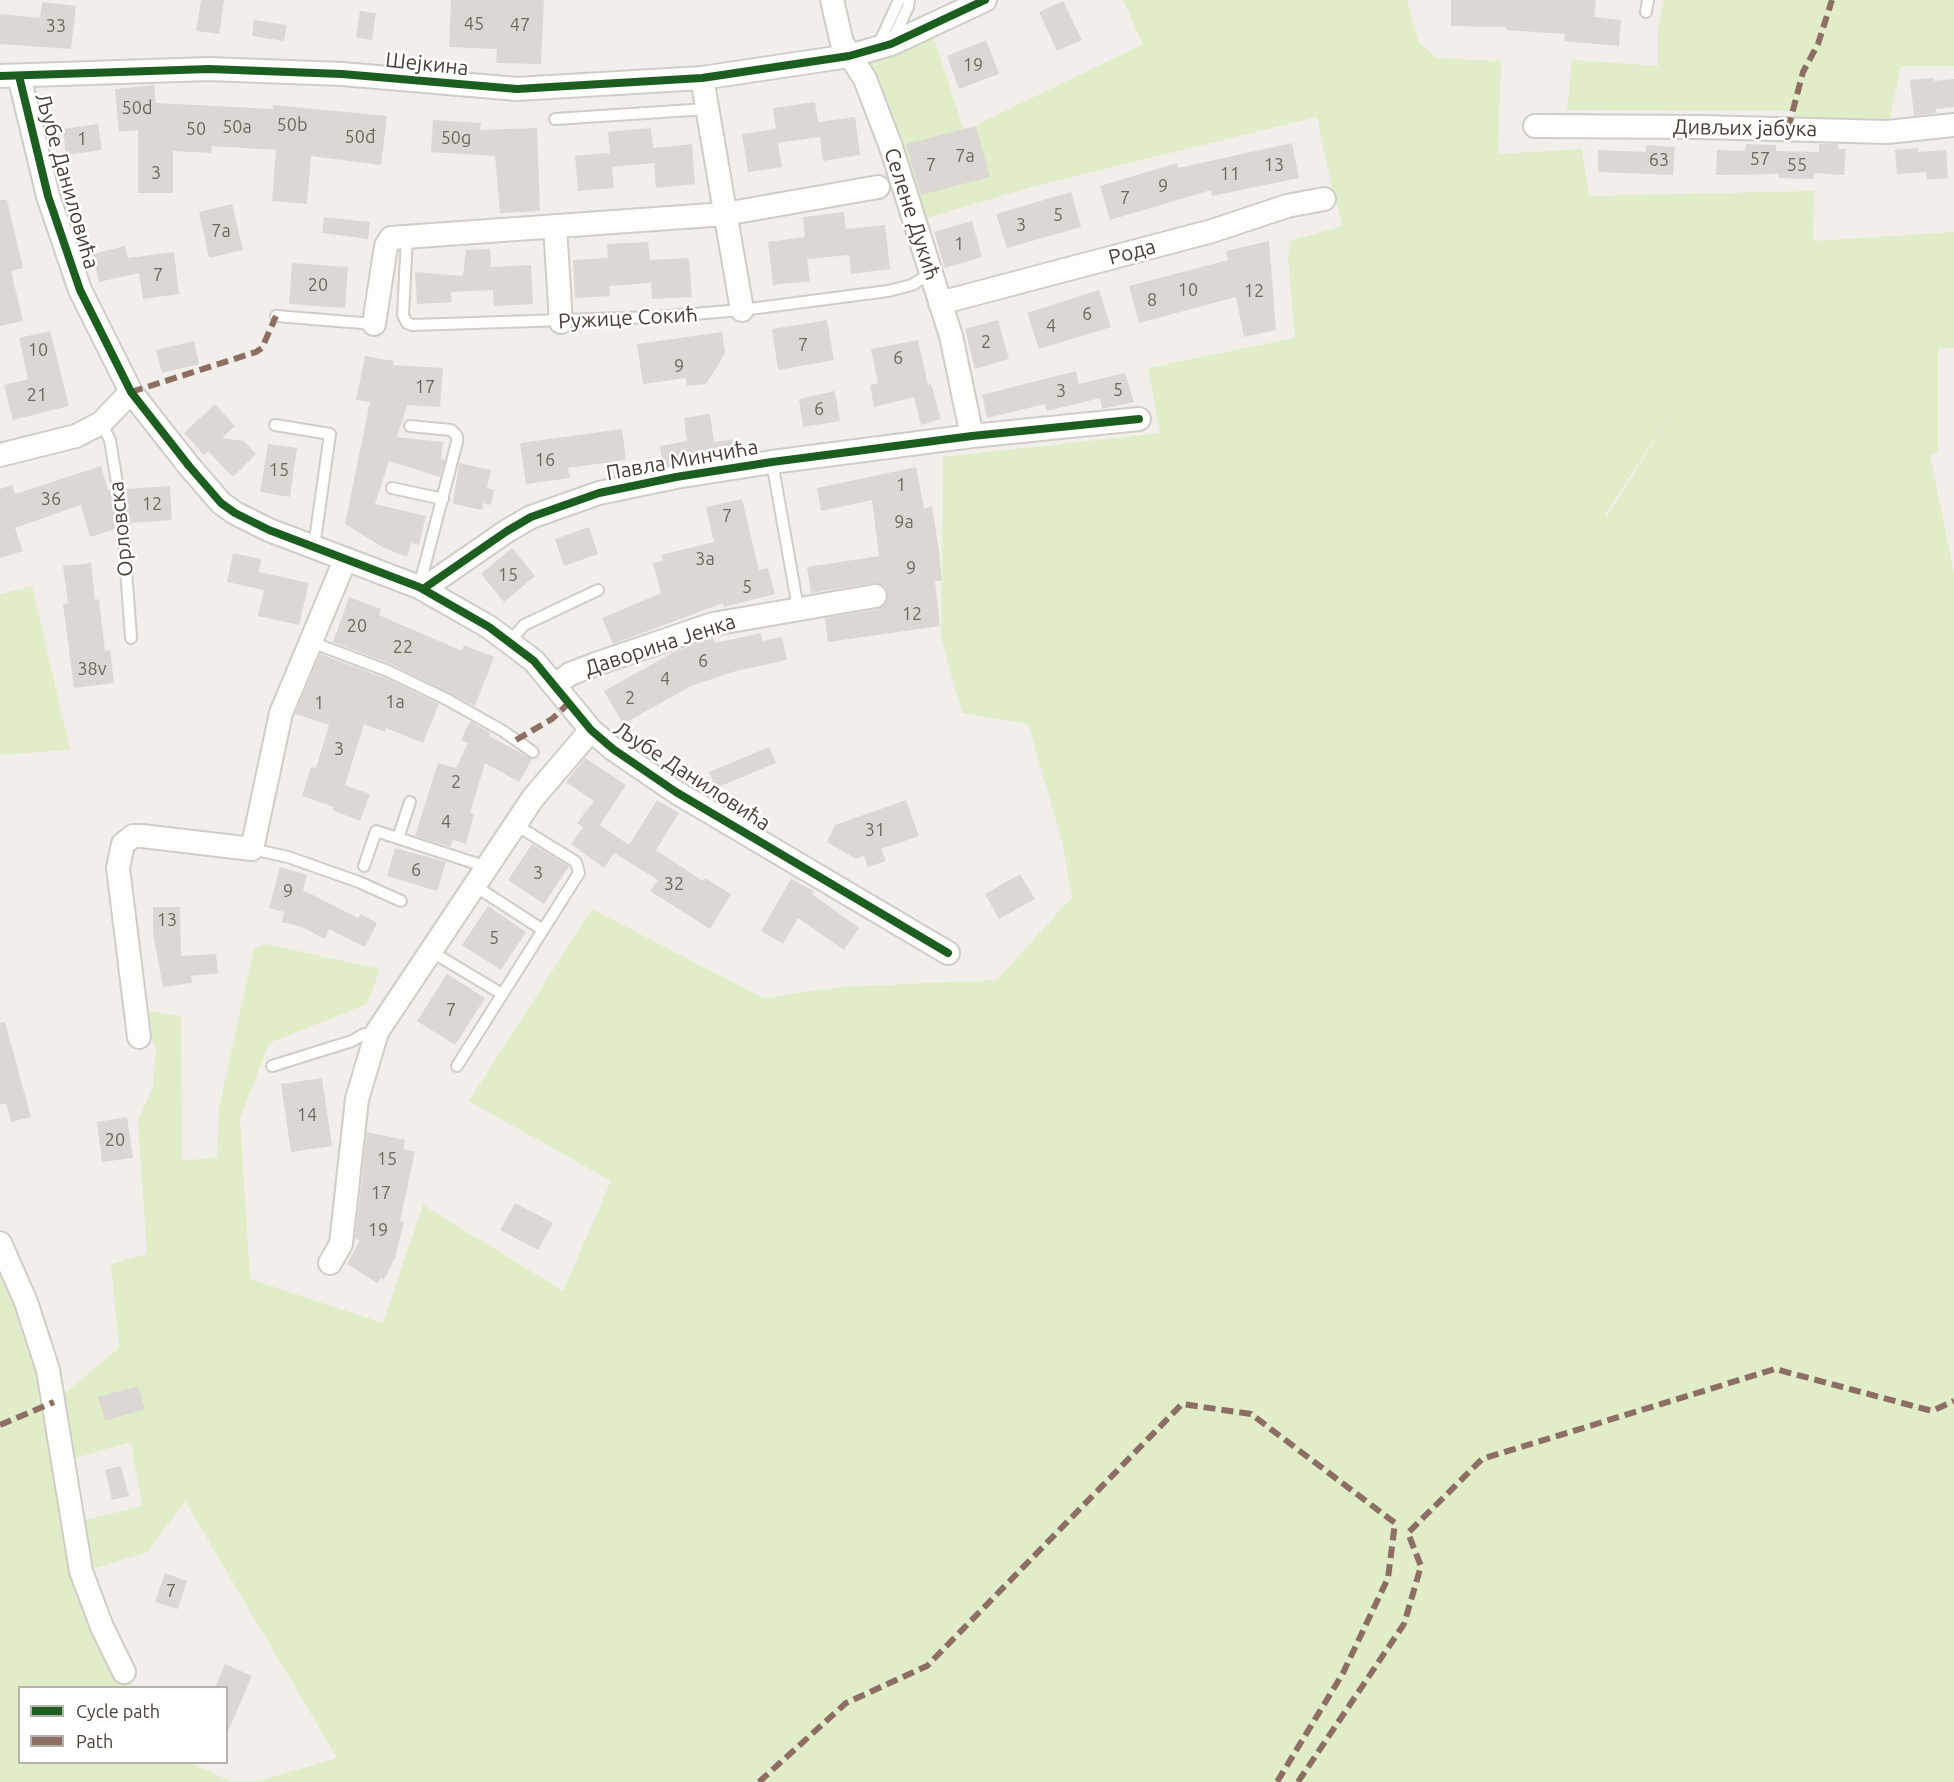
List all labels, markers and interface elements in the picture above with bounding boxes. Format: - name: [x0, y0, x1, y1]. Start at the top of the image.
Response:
- house number: 45: [464, 13, 484, 35]
- house number: 47: [510, 14, 530, 36]
- house number: 33: [46, 15, 66, 37]
- street label: Шејкина: [384, 47, 470, 81]
- house number: 19: [963, 54, 983, 76]
- street label: Љубе Даниловића: [30, 90, 104, 272]
- house number: 50d: [122, 97, 152, 119]
- house number: 50b: [277, 114, 307, 136]
- street label: Дивљих јабука: [1673, 114, 1817, 142]
- house number: 50a: [222, 116, 252, 138]
- house number: 50: [186, 118, 206, 140]
- house number: 50đ: [345, 126, 375, 148]
- house number: 50g: [441, 127, 471, 149]
- house number: 1: [77, 128, 87, 150]
- street label: Селене Дукић: [879, 145, 945, 283]
- house number: 7a: [955, 145, 975, 167]
- house number: 57: [1750, 148, 1770, 170]
- house number: 63: [1649, 149, 1669, 171]
- house number: 7: [926, 154, 936, 176]
- house number: 13: [1264, 154, 1284, 176]
- house number: 55: [1787, 154, 1807, 176]
- house number: 3: [151, 162, 161, 184]
- house number: 11: [1220, 163, 1240, 185]
- house number: 9: [1158, 175, 1168, 197]
- house number: 7: [1120, 187, 1130, 209]
- house number: 5: [1053, 204, 1063, 226]
- house number: 3: [1016, 214, 1026, 236]
- house number: 7a: [211, 220, 231, 242]
- house number: 1: [954, 233, 964, 255]
- street label: Рода: [1106, 234, 1158, 270]
- house number: 7: [153, 264, 163, 286]
- house number: 20: [308, 274, 328, 296]
- house number: 10: [1178, 279, 1198, 301]
- house number: 12: [1244, 280, 1264, 302]
- house number: 8: [1147, 289, 1157, 311]
- street label: Ружице Сокић: [557, 302, 699, 334]
- house number: 6: [1082, 303, 1092, 325]
- house number: 4: [1046, 315, 1056, 337]
- house number: 2: [981, 331, 991, 353]
- house number: 7: [798, 334, 808, 356]
- house number: 10: [28, 339, 48, 361]
- house number: 6: [893, 347, 903, 369]
- house number: 9: [674, 355, 684, 377]
- house number: 17: [415, 376, 435, 398]
- house number: 5: [1113, 379, 1123, 401]
- house number: 3: [1056, 380, 1066, 402]
- house number: 21: [27, 384, 47, 406]
- house number: 6: [814, 398, 824, 420]
- street label: Павла Минчића: [604, 434, 760, 486]
- house number: 16: [535, 449, 555, 471]
- house number: 15: [269, 459, 289, 481]
- house number: 1: [896, 474, 906, 496]
- street label: Орловска: [103, 480, 139, 578]
- house number: 36: [41, 488, 61, 510]
- house number: 12: [142, 493, 162, 515]
- house number: 7: [722, 505, 732, 527]
- house number: 9a: [894, 511, 914, 533]
- house number: 3a: [695, 548, 715, 570]
- house number: 9: [906, 557, 916, 579]
- house number: 15: [498, 564, 518, 586]
- house number: 5: [742, 576, 752, 598]
- house number: 12: [902, 603, 922, 625]
- street label: Даворина Јенка: [581, 609, 739, 681]
- house number: 20: [347, 615, 367, 637]
- house number: 22: [393, 636, 413, 658]
- house number: 6: [698, 650, 708, 672]
- house number: 38v: [77, 658, 107, 680]
- house number: 4: [660, 668, 670, 690]
- house number: 2: [625, 687, 635, 709]
- house number: 1a: [385, 691, 405, 713]
- house number: 1: [314, 692, 324, 714]
- street label: Љубе Даниловића: [609, 716, 775, 836]
- house number: 3: [334, 738, 344, 760]
- house number: 2: [451, 771, 461, 793]
- house number: 4: [441, 811, 451, 833]
- house number: 31: [865, 819, 885, 841]
- house number: 6: [411, 859, 421, 881]
- house number: 3: [533, 862, 543, 884]
- house number: 32: [664, 873, 684, 895]
- house number: 9: [283, 880, 293, 902]
- house number: 13: [157, 909, 177, 931]
- house number: 5: [489, 927, 499, 949]
- house number: 7: [446, 999, 456, 1021]
- house number: 14: [297, 1104, 317, 1126]
- house number: 20: [105, 1129, 125, 1151]
- house number: 15: [377, 1148, 397, 1170]
- house number: 17: [371, 1182, 391, 1204]
- house number: 19: [368, 1219, 388, 1241]
- house number: 7: [166, 1580, 176, 1602]
- legend: [18, 1686, 228, 1764]
- text: Cycle path: [76, 1701, 160, 1721]
- text: Path: [76, 1731, 113, 1751]

